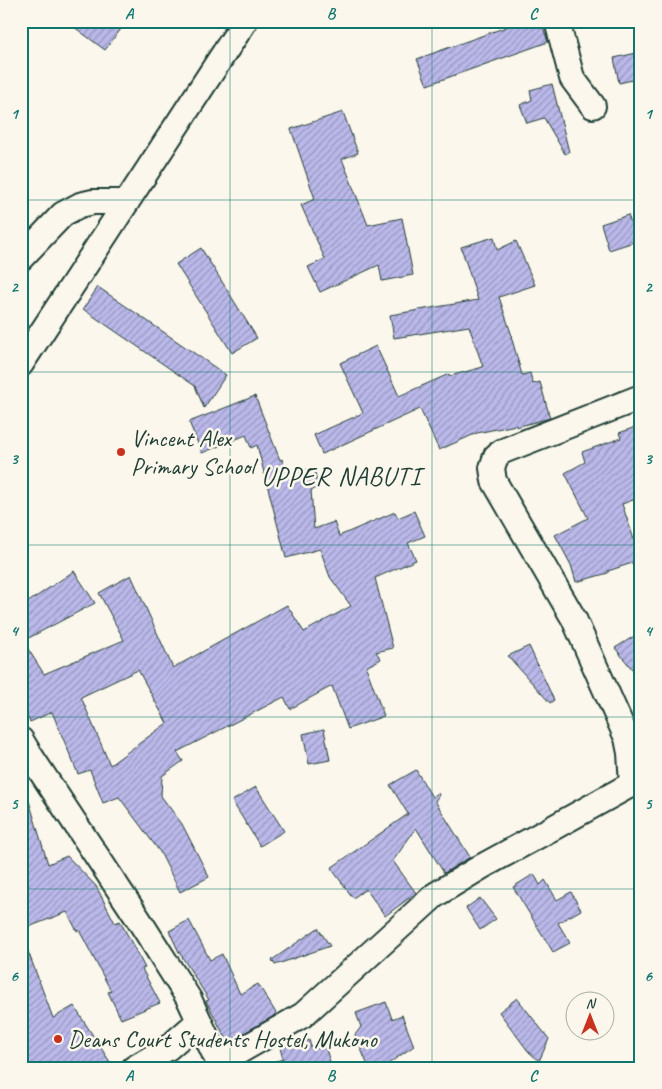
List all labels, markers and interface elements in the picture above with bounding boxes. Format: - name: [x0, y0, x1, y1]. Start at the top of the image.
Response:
- text: A: [125, 4, 135, 24]
- text: B: [327, 4, 337, 24]
- text: C: [529, 4, 539, 24]
- text: 1: [10, 104, 19, 124]
- text: 1: [644, 104, 653, 124]
- text: 2: [10, 277, 19, 297]
- text: 2: [644, 277, 653, 297]
- place label: Vincent Alex Primary School: [131, 423, 258, 481]
- marker: Vincent Alex Primary School: [115, 446, 127, 458]
- text: 3: [10, 449, 19, 469]
- text: 3: [644, 449, 653, 469]
- district label: UPPER NABUTI: [261, 460, 426, 493]
- text: 4: [10, 621, 19, 641]
- text: 4: [644, 621, 653, 641]
- text: 5: [11, 794, 20, 814]
- text: 5: [645, 794, 654, 814]
- text: 6: [10, 966, 19, 986]
- text: 6: [644, 966, 653, 986]
- north arrow: [564, 992, 614, 1042]
- text: N: [586, 995, 597, 1012]
- place label: Deans Court Students Hostel, Mukono: [68, 1024, 378, 1054]
- marker: Deans Court Students Hostel, Mukono: [52, 1033, 64, 1045]
- text: A: [125, 1066, 135, 1086]
- text: B: [327, 1066, 337, 1086]
- text: C: [529, 1066, 539, 1086]

